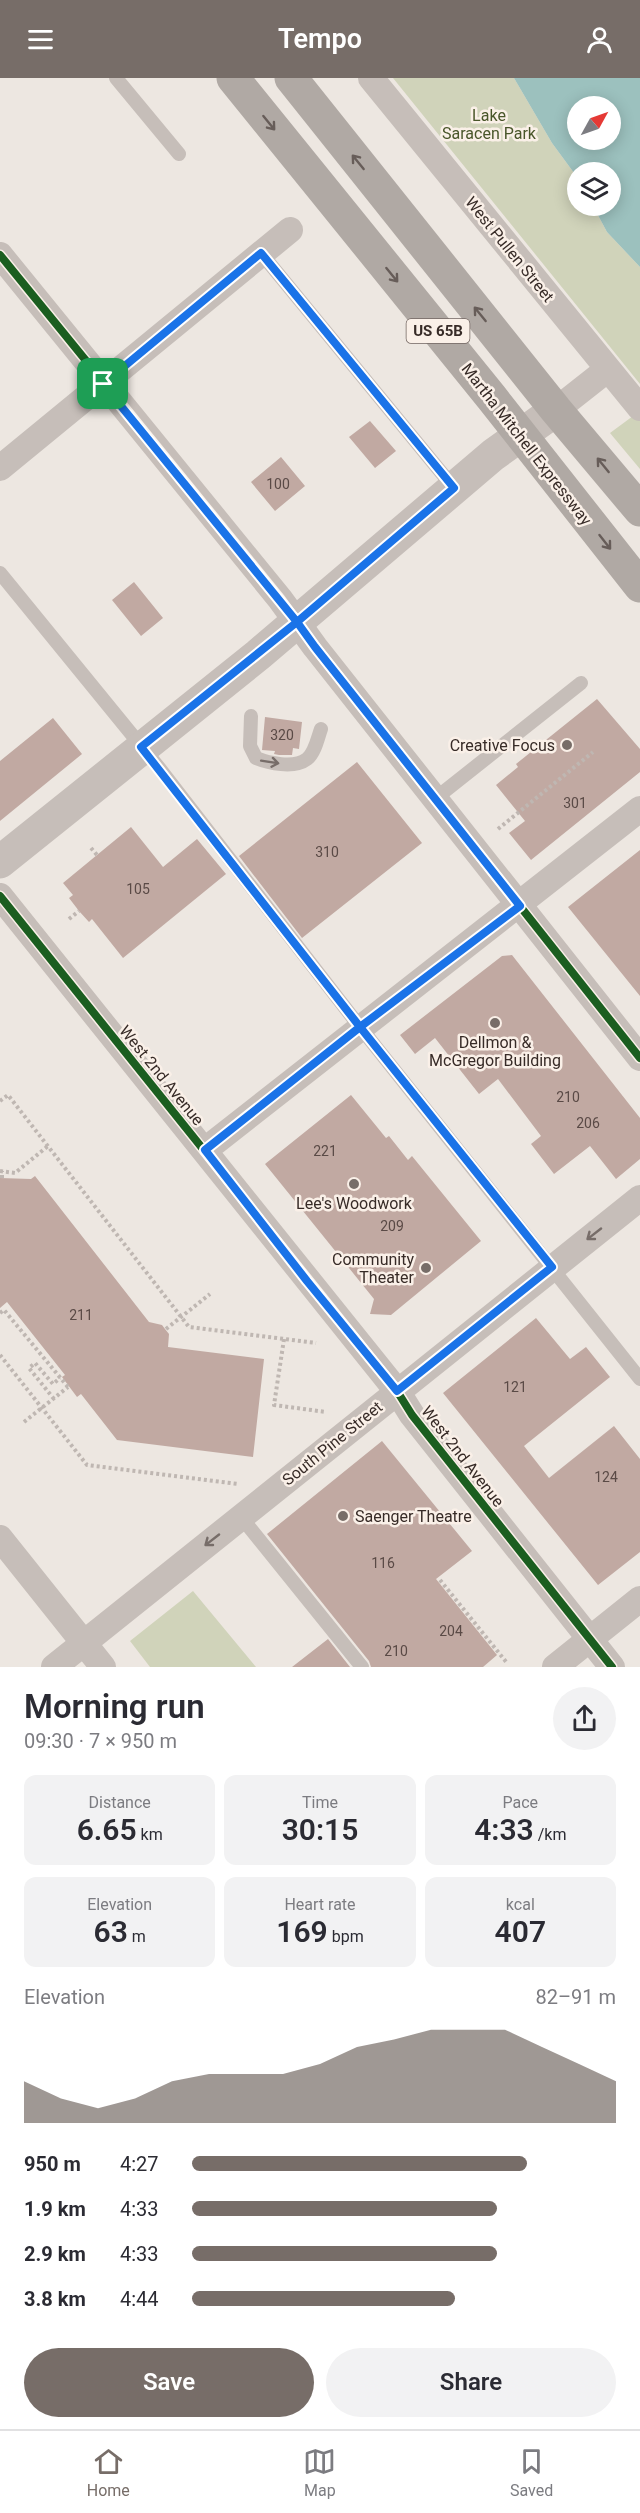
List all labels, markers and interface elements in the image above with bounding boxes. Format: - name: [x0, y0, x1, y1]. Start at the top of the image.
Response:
- icon: menu: [24, 23, 57, 56]
- text: Tempo: [278, 23, 362, 55]
- icon: person: [583, 23, 616, 56]
- north arrow: [567, 96, 621, 150]
- map controls: [567, 96, 621, 216]
- park label: Lake Saracen Park: [442, 106, 537, 143]
- one-way arrow: [263, 115, 276, 131]
- one-way arrow: [351, 154, 364, 170]
- button: layers: [567, 162, 621, 216]
- street label: West Pullen Street: [461, 193, 558, 306]
- one-way arrow: [386, 267, 399, 283]
- one-way arrow: [473, 306, 486, 322]
- road number: US 65B: [406, 319, 470, 343]
- pin: [77, 358, 128, 409]
- street label: Martha Mitchell Expressway: [457, 360, 596, 529]
- icon: arrive: [86, 367, 119, 400]
- one-way arrow: [596, 458, 610, 473]
- house number: 100: [266, 476, 290, 492]
- one-way arrow: [599, 534, 612, 550]
- house number: 320: [270, 727, 294, 743]
- place label: Creative Focus: [450, 736, 555, 755]
- marker: Creative Focus: [560, 738, 574, 752]
- one-way arrow: [260, 756, 279, 767]
- house number: 301: [563, 795, 587, 811]
- house number: 310: [315, 844, 339, 860]
- house number: 105: [126, 881, 150, 897]
- marker: Dellmon & McGregor Building: [488, 1016, 502, 1030]
- street label: West 2nd Avenue: [116, 1022, 208, 1129]
- place label: Dellmon & McGregor Building: [429, 1033, 561, 1070]
- house number: 210: [556, 1089, 580, 1105]
- house number: 206: [576, 1115, 600, 1131]
- house number: 221: [313, 1143, 337, 1159]
- marker: Lee's Woodwork: [347, 1177, 361, 1191]
- place label: Lee's Woodwork: [296, 1194, 413, 1213]
- house number: 209: [380, 1218, 404, 1234]
- one-way arrow: [586, 1228, 602, 1241]
- place label: Community Theater: [332, 1250, 415, 1287]
- marker: Community Theater: [419, 1261, 433, 1275]
- house number: 211: [69, 1307, 93, 1323]
- house number: 121: [503, 1379, 527, 1395]
- street label: South Pine Street: [279, 1397, 386, 1489]
- street label: West 2nd Avenue: [417, 1402, 508, 1511]
- house number: 124: [594, 1469, 618, 1485]
- place label: Saenger Theatre: [355, 1507, 472, 1526]
- marker: Saenger Theatre: [336, 1509, 350, 1523]
- one-way arrow: [205, 1533, 221, 1546]
- house number: 116: [371, 1555, 395, 1571]
- house number: 204: [439, 1623, 463, 1639]
- house number: 210: [384, 1643, 408, 1659]
- text: Morning run: [24, 1687, 205, 1726]
- button: share: [553, 1687, 616, 1750]
- text: 09:30 · 7 × 950 m: [24, 1729, 177, 1753]
- text: Distance: [89, 1793, 151, 1812]
- text: Time: [302, 1793, 338, 1812]
- text: Pace: [503, 1793, 538, 1812]
- text: 6.65: [77, 1812, 137, 1847]
- text: 30:15: [282, 1812, 358, 1847]
- text: 4:33: [474, 1812, 534, 1847]
- text: km: [137, 1825, 163, 1844]
- text: /km: [534, 1825, 566, 1844]
- text: Elevation: [87, 1895, 152, 1914]
- text: Heart rate: [284, 1895, 356, 1914]
- text: kcal: [506, 1895, 535, 1914]
- text: 63: [94, 1914, 128, 1949]
- text: 169: [276, 1914, 328, 1949]
- text: 407: [495, 1914, 546, 1949]
- text: m: [128, 1927, 146, 1946]
- text: bpm: [328, 1927, 364, 1946]
- text: Elevation: [24, 1985, 105, 2009]
- text: 82–91 m: [535, 1985, 616, 2009]
- text: 950 m: [24, 2152, 81, 2176]
- text: 4:27: [120, 2152, 159, 2176]
- text: 1.9 km: [24, 2197, 86, 2221]
- text: 4:33: [120, 2197, 159, 2221]
- text: 2.9 km: [24, 2242, 86, 2266]
- text: 4:33: [120, 2242, 159, 2266]
- text: 3.8 km: [24, 2287, 86, 2311]
- text: 4:44: [120, 2287, 159, 2311]
- button: Save: [24, 2348, 314, 2417]
- button: Share: [326, 2348, 616, 2417]
- tab: Home: [87, 2445, 130, 2500]
- tab: Map: [303, 2445, 336, 2500]
- tab: Saved: [510, 2445, 553, 2500]

